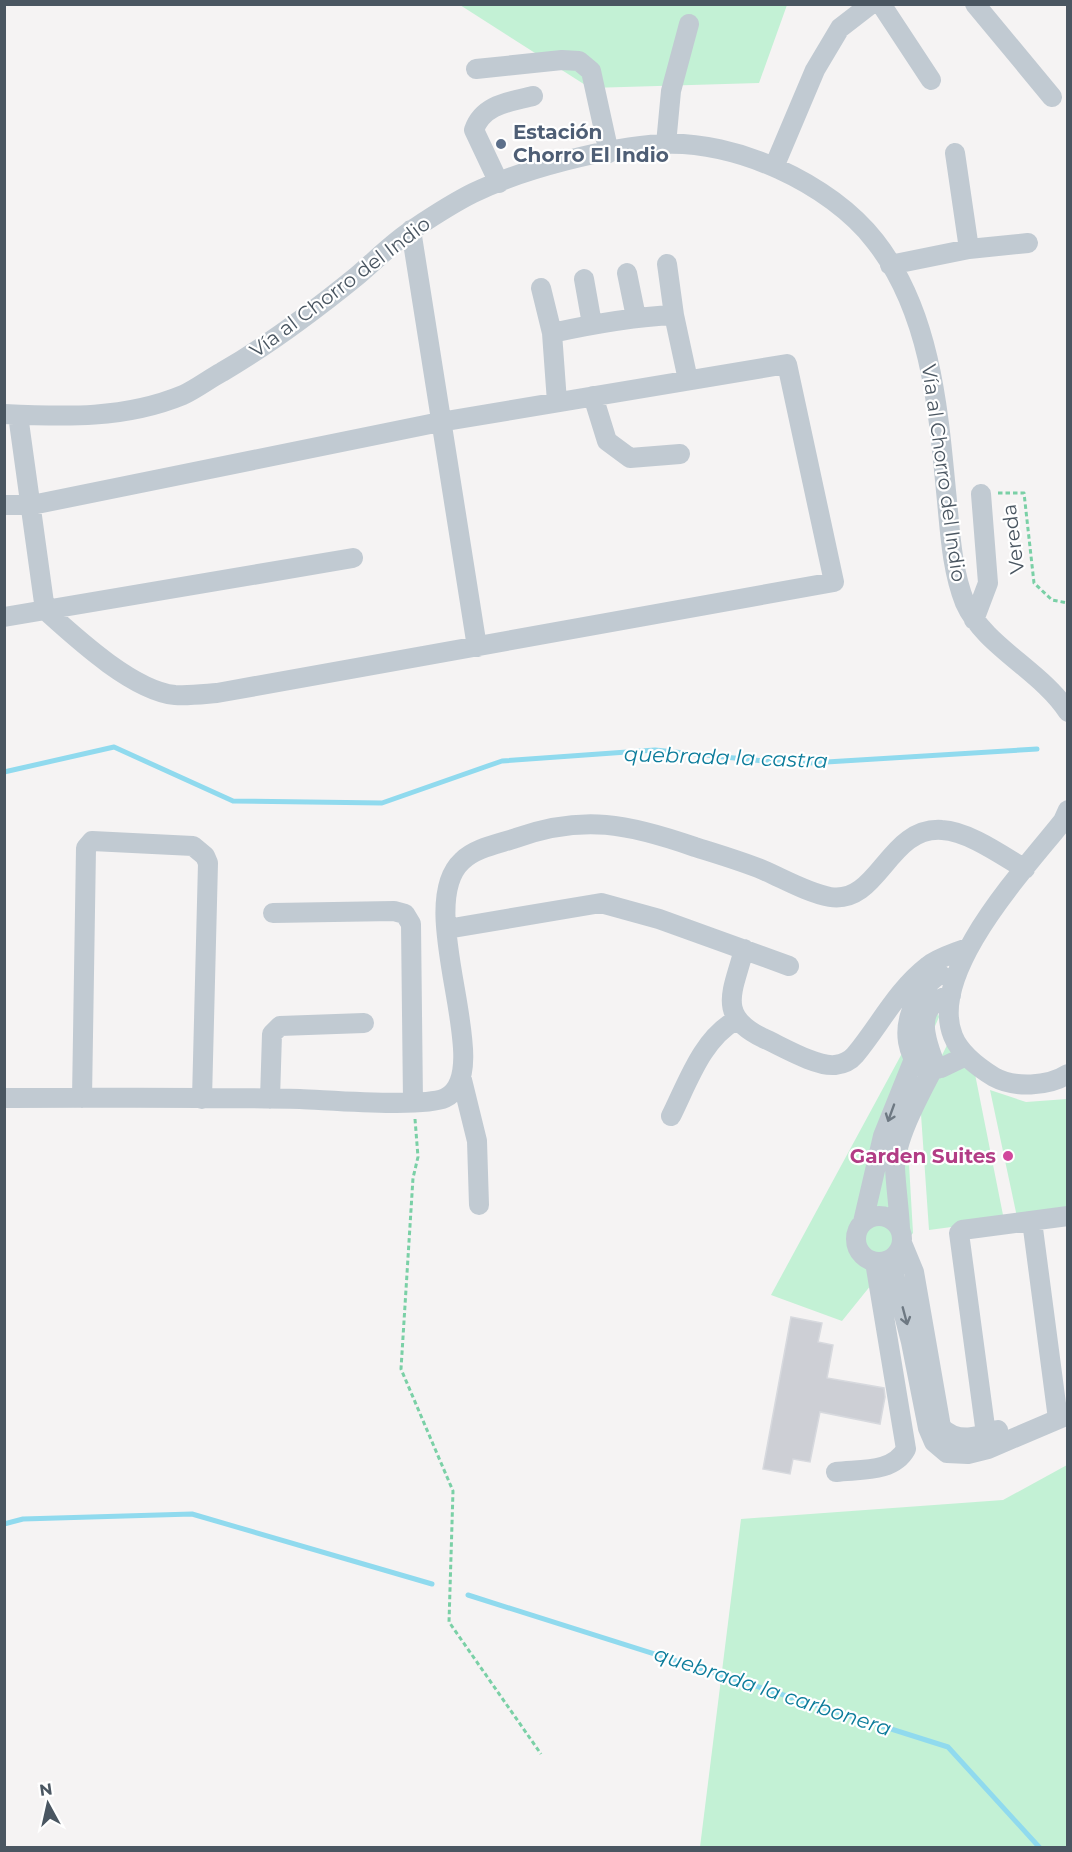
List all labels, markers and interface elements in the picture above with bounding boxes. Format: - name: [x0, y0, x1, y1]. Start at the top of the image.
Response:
- place label: Estación Chorro El Indio: [513, 120, 669, 167]
- marker: Estación Chorro El Indio: [494, 137, 508, 151]
- street label: Vía al Chorro del Indio: [245, 211, 435, 363]
- street label: Vía al Chorro del Indio: [917, 363, 971, 583]
- street label: Vereda: [997, 503, 1029, 575]
- water label: quebrada la castra: [624, 741, 828, 773]
- one-way arrow: [885, 1104, 896, 1122]
- place label: Garden Suites: [850, 1144, 996, 1168]
- marker: Garden Suites: [1001, 1149, 1015, 1163]
- one-way arrow: [899, 1306, 911, 1325]
- water label: quebrada la carbonera: [651, 1641, 895, 1741]
- north arrow: [18, 1774, 78, 1834]
- text: N: [38, 1779, 54, 1800]

